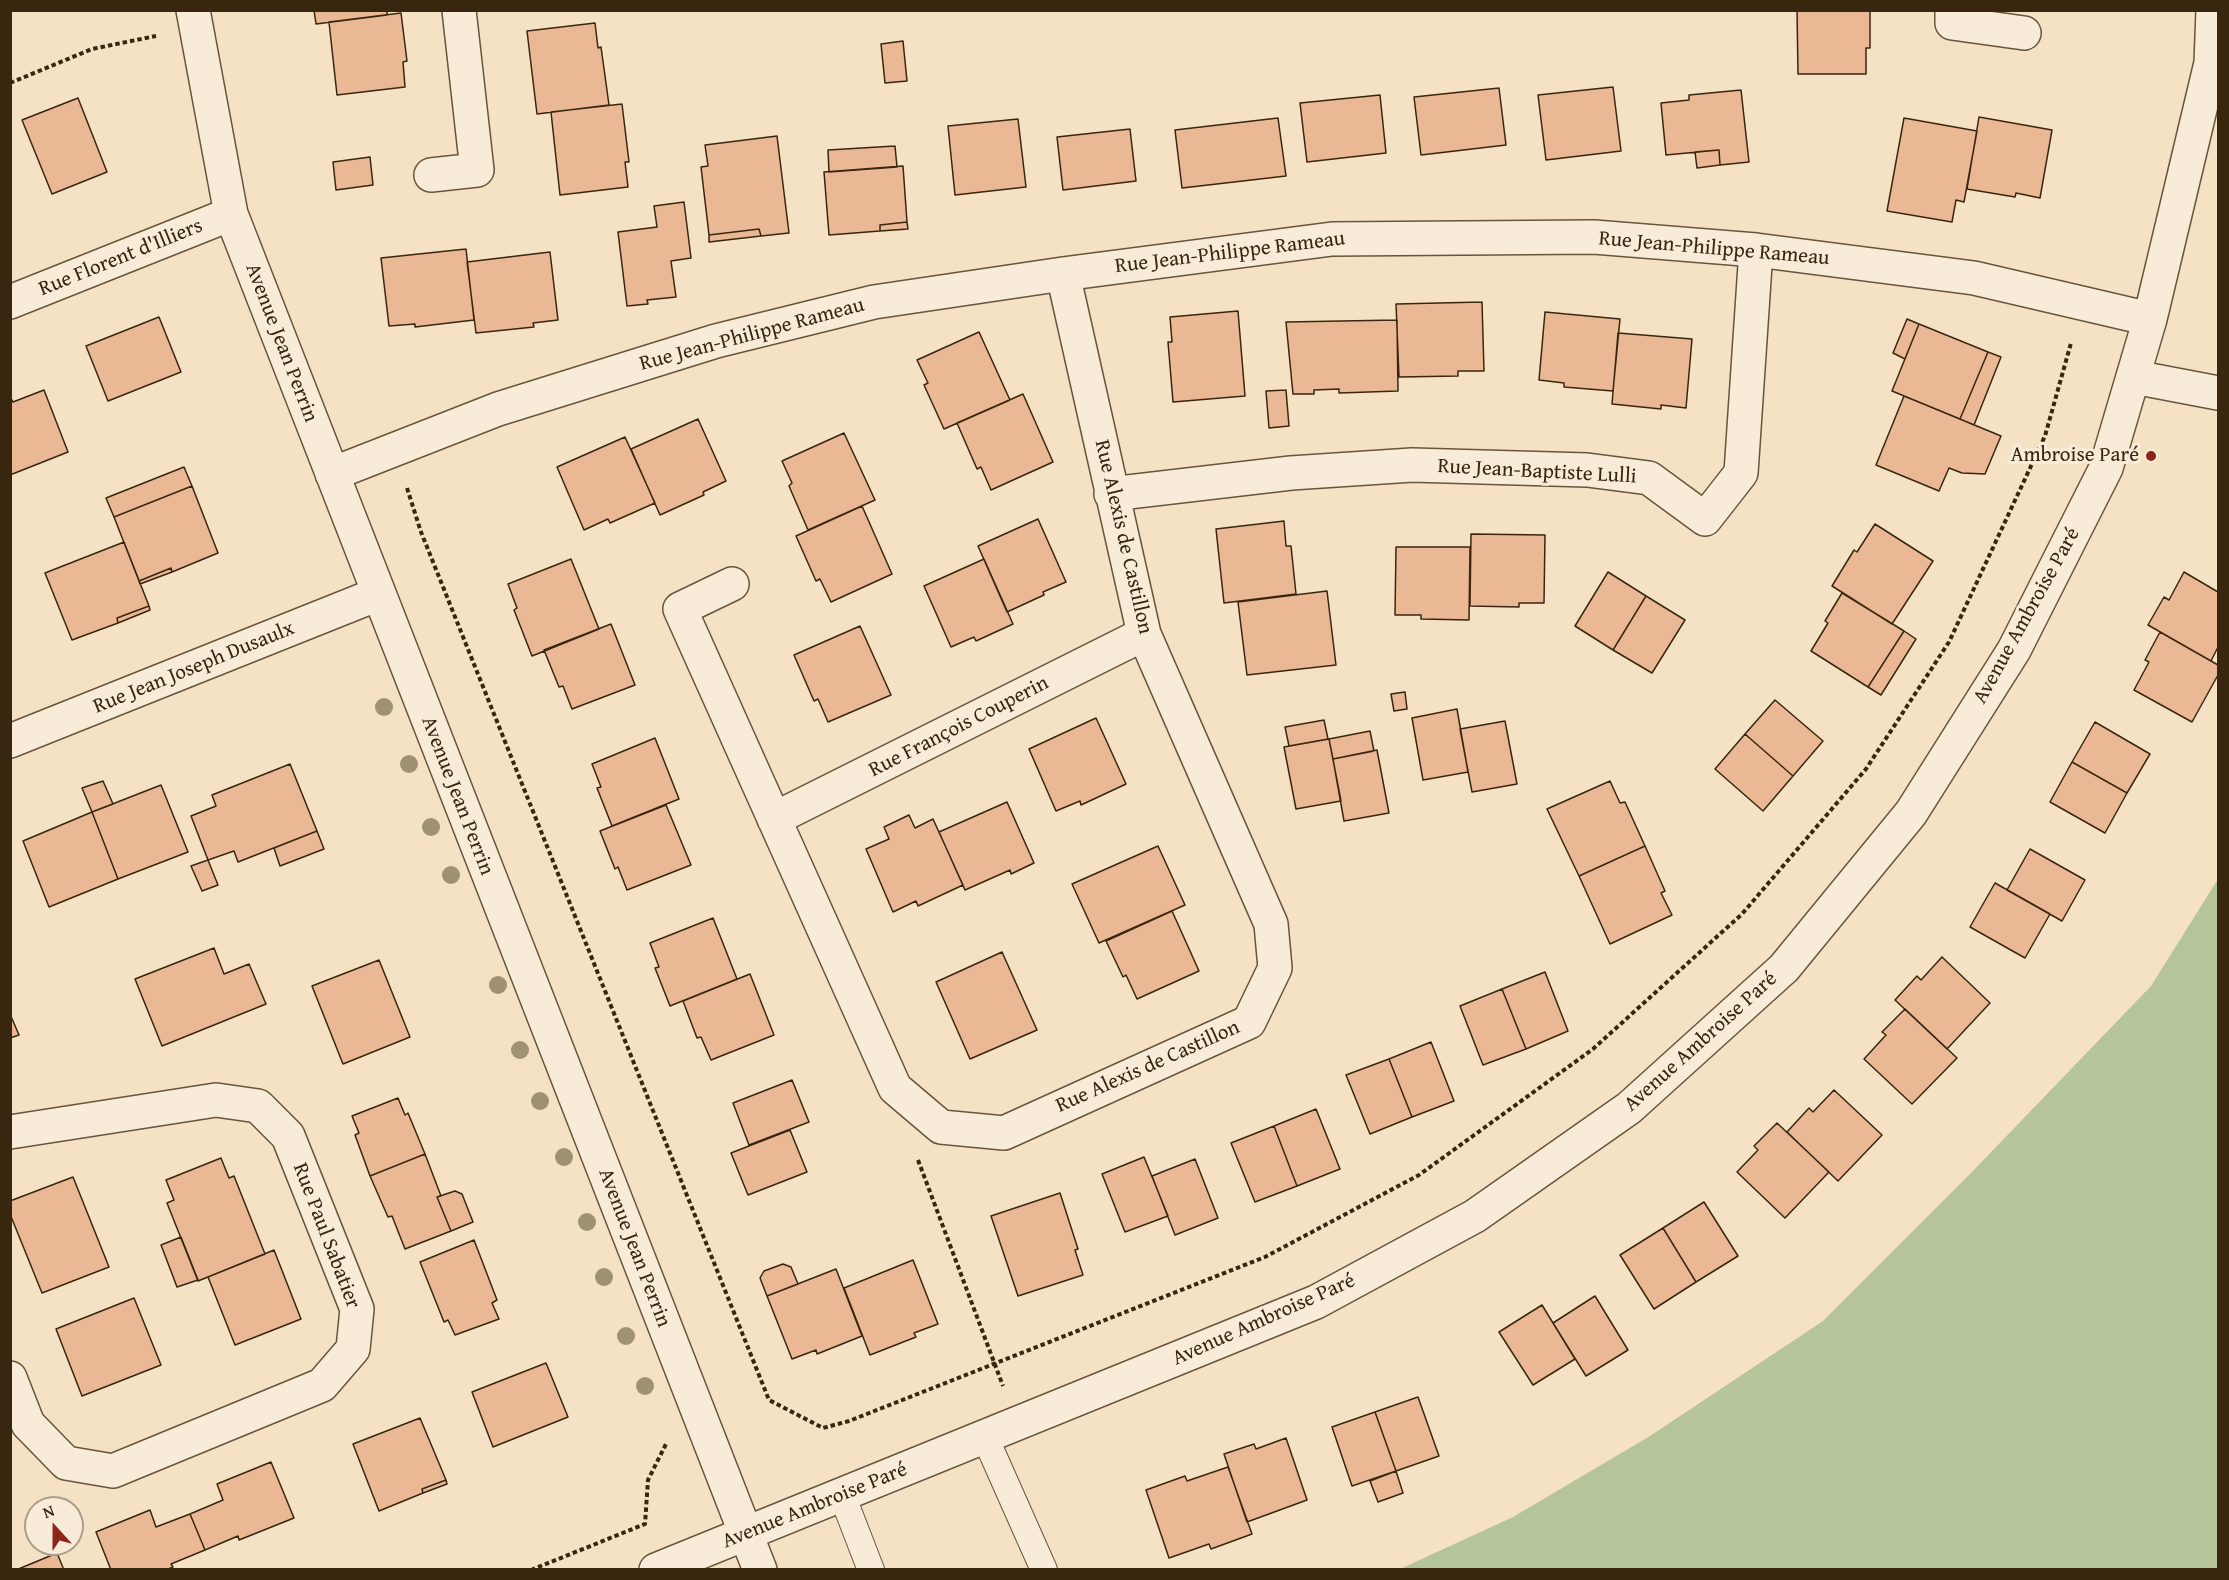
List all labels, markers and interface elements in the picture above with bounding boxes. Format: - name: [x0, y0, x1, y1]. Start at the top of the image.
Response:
- street label: Rue Florent d'Illiers: [35, 214, 207, 302]
- street label: Rue Jean-Philippe Rameau: [1114, 226, 1346, 280]
- street label: Rue Jean-Philippe Rameau: [1598, 226, 1830, 272]
- street label: Avenue Jean Perrin: [239, 260, 323, 426]
- street label: Rue Jean-Philippe Rameau: [637, 293, 867, 377]
- street label: Rue Alexis de Castillon: [1088, 437, 1158, 637]
- place label: Ambroise Paré: [2011, 443, 2139, 469]
- marker: Ambroise Paré: [2144, 449, 2158, 463]
- street label: Rue Jean-Baptiste Lulli: [1437, 454, 1637, 490]
- street label: Avenue Ambroise Paré: [1968, 524, 2086, 708]
- street label: Rue Jean Joseph Dusaulx: [90, 616, 298, 720]
- street label: Rue François Couperin: [865, 671, 1053, 783]
- street label: Avenue Jean Perrin: [415, 713, 499, 879]
- street label: Avenue Ambroise Paré: [1619, 967, 1783, 1117]
- street label: Rue Alexis de Castillon: [1052, 1015, 1244, 1119]
- street label: Rue Paul Sabatier: [287, 1160, 365, 1312]
- street label: Avenue Jean Perrin: [592, 1165, 676, 1331]
- street label: Avenue Ambroise Paré: [1169, 1268, 1359, 1372]
- street label: Avenue Ambroise Paré: [719, 1457, 911, 1555]
- north arrow: [24, 1496, 84, 1556]
- text: N: [39, 1498, 58, 1524]

